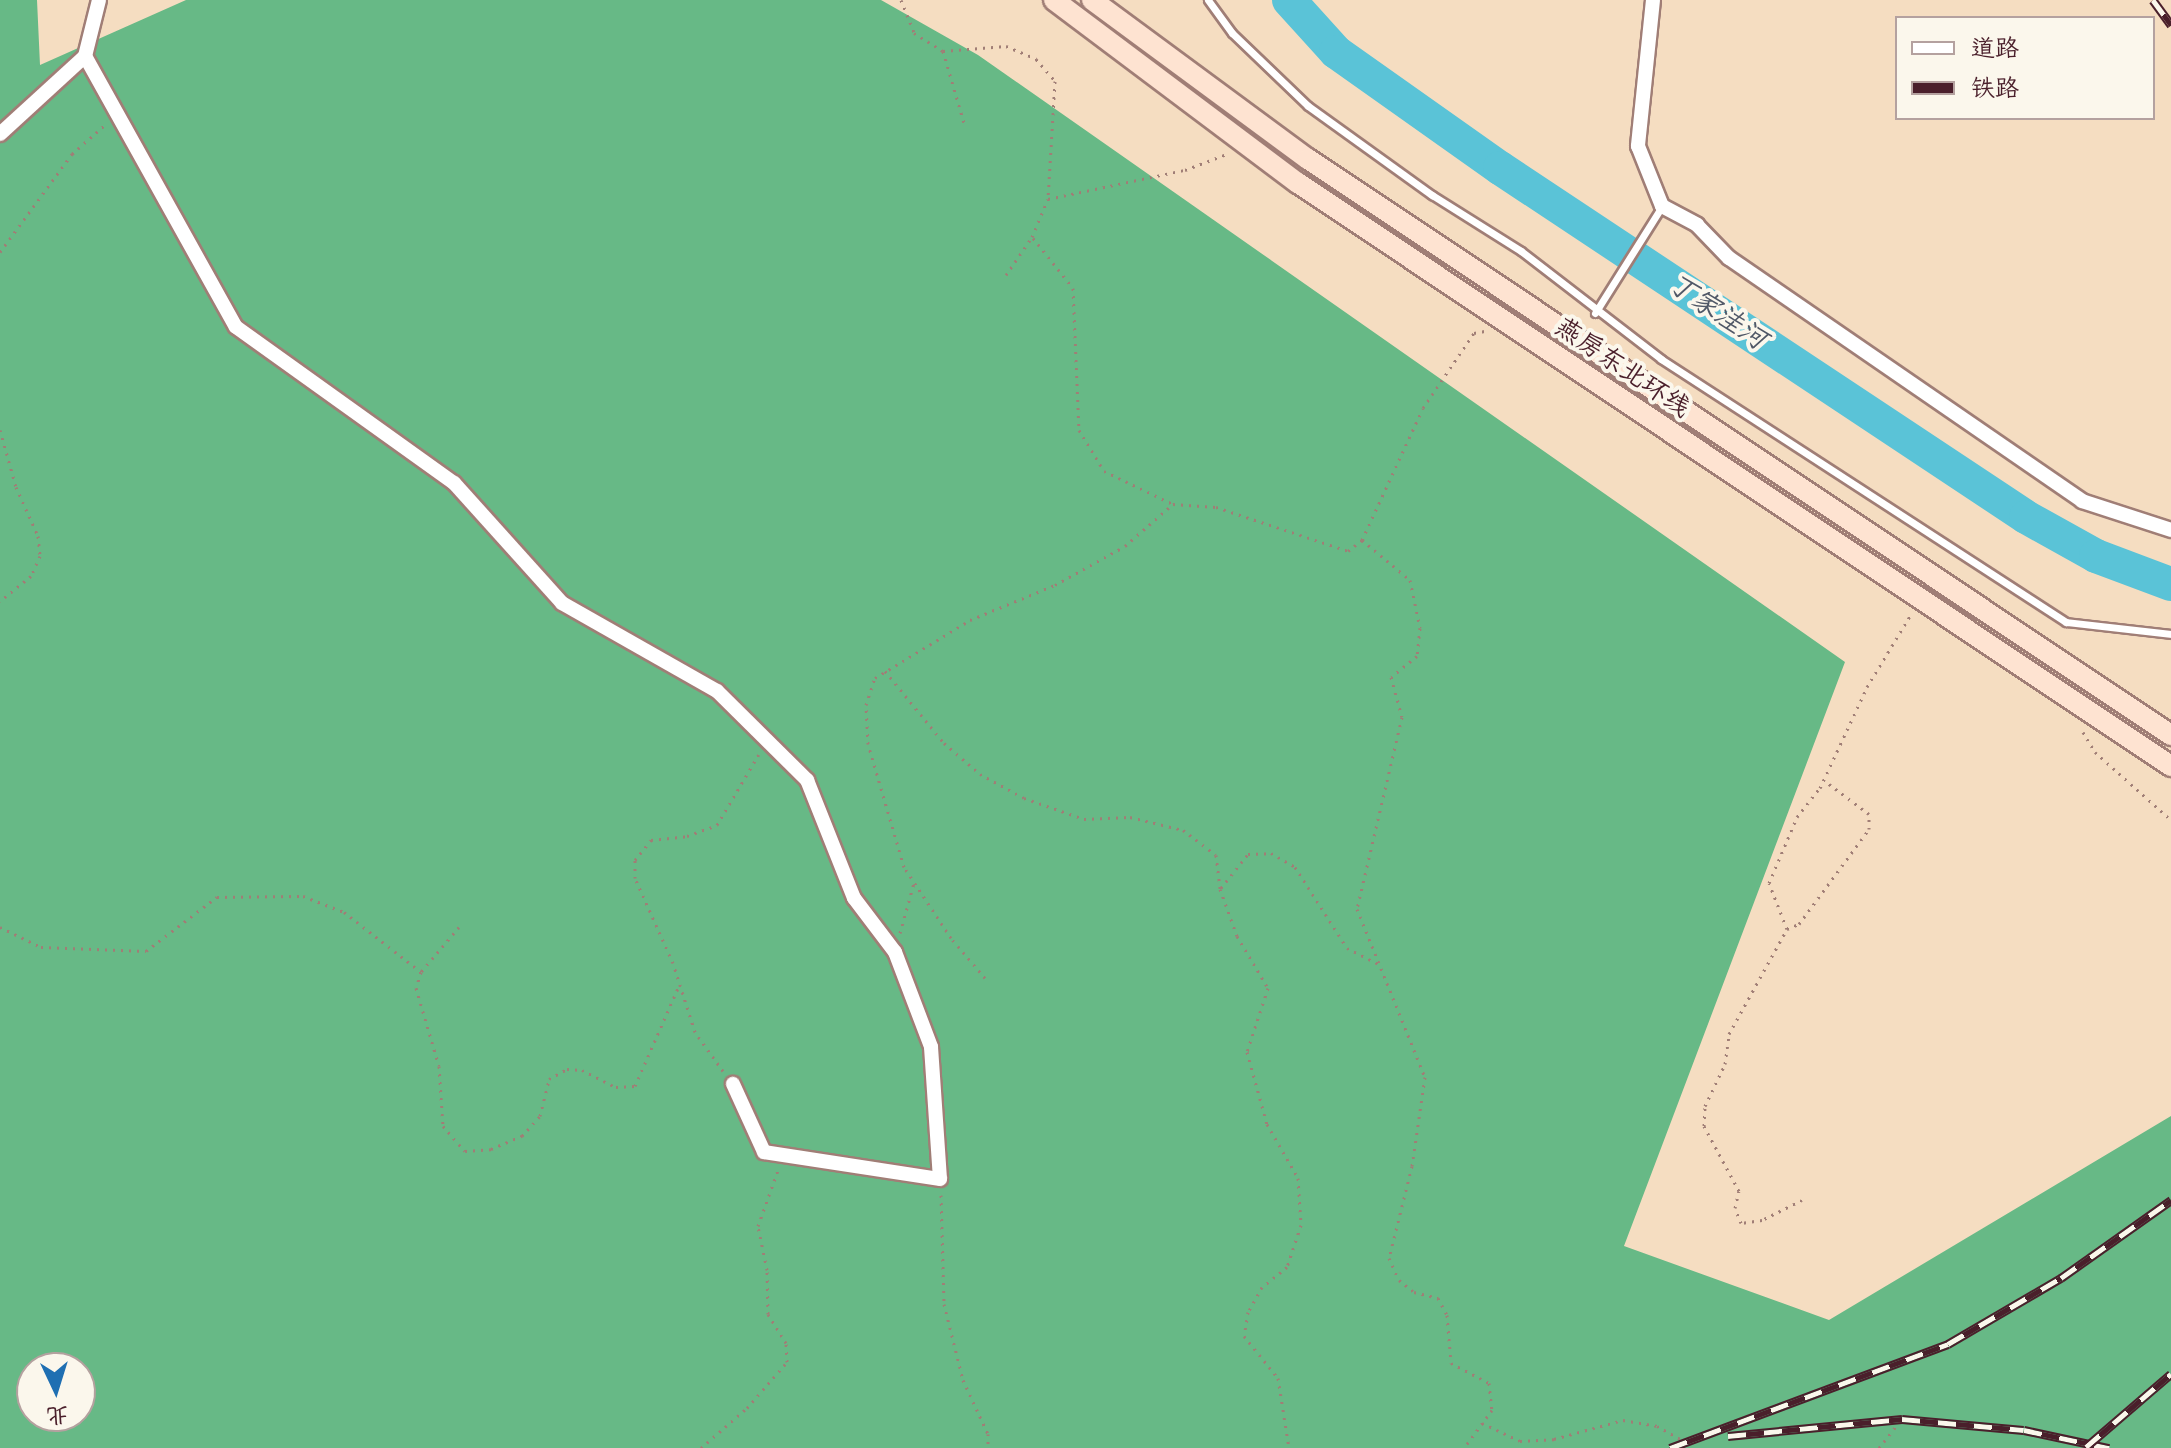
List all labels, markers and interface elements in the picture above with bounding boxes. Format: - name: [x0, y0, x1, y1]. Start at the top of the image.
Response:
- legend: [1895, 16, 2155, 120]
- text: 道路: [1971, 32, 2019, 66]
- text: 铁路: [1971, 72, 2019, 106]
- water label: 丁家洼河: [1661, 267, 1773, 357]
- street label: 燕房东北环线: [1549, 311, 1695, 425]
- north arrow: [16, 1352, 96, 1432]
- text: 北: [46, 1398, 70, 1431]

